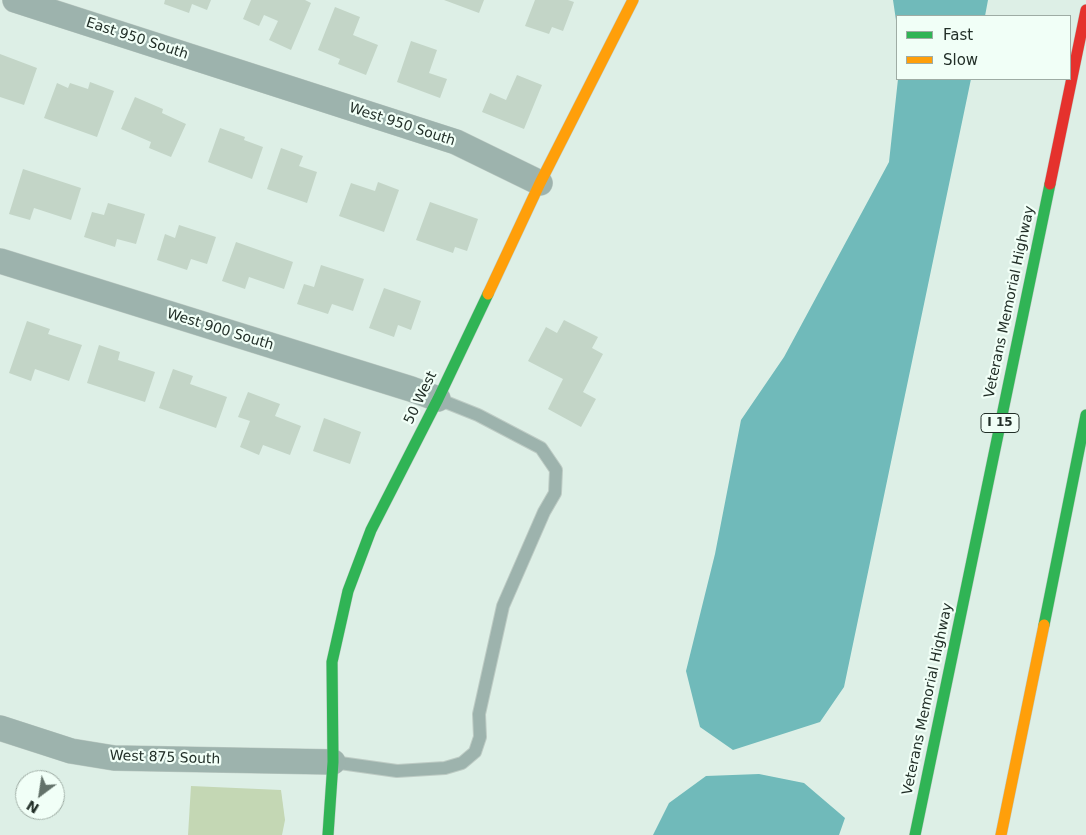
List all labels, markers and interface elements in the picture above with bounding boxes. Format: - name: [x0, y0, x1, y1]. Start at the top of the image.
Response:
- street label: East 950 South: [84, 15, 190, 63]
- legend: [896, 15, 1071, 80]
- text: Fast: [943, 26, 973, 44]
- text: Slow: [943, 51, 978, 69]
- street label: West 950 South: [347, 100, 457, 150]
- street label: Veterans Memorial Highway: [981, 204, 1039, 400]
- street label: West 900 South: [165, 306, 275, 354]
- street label: 50 West: [401, 369, 441, 427]
- road number: I 15: [981, 413, 1019, 432]
- street label: Veterans Memorial Highway: [899, 601, 957, 797]
- street label: West 875 South: [109, 748, 221, 768]
- north arrow: [15, 770, 65, 820]
- text: N: [24, 797, 42, 817]

